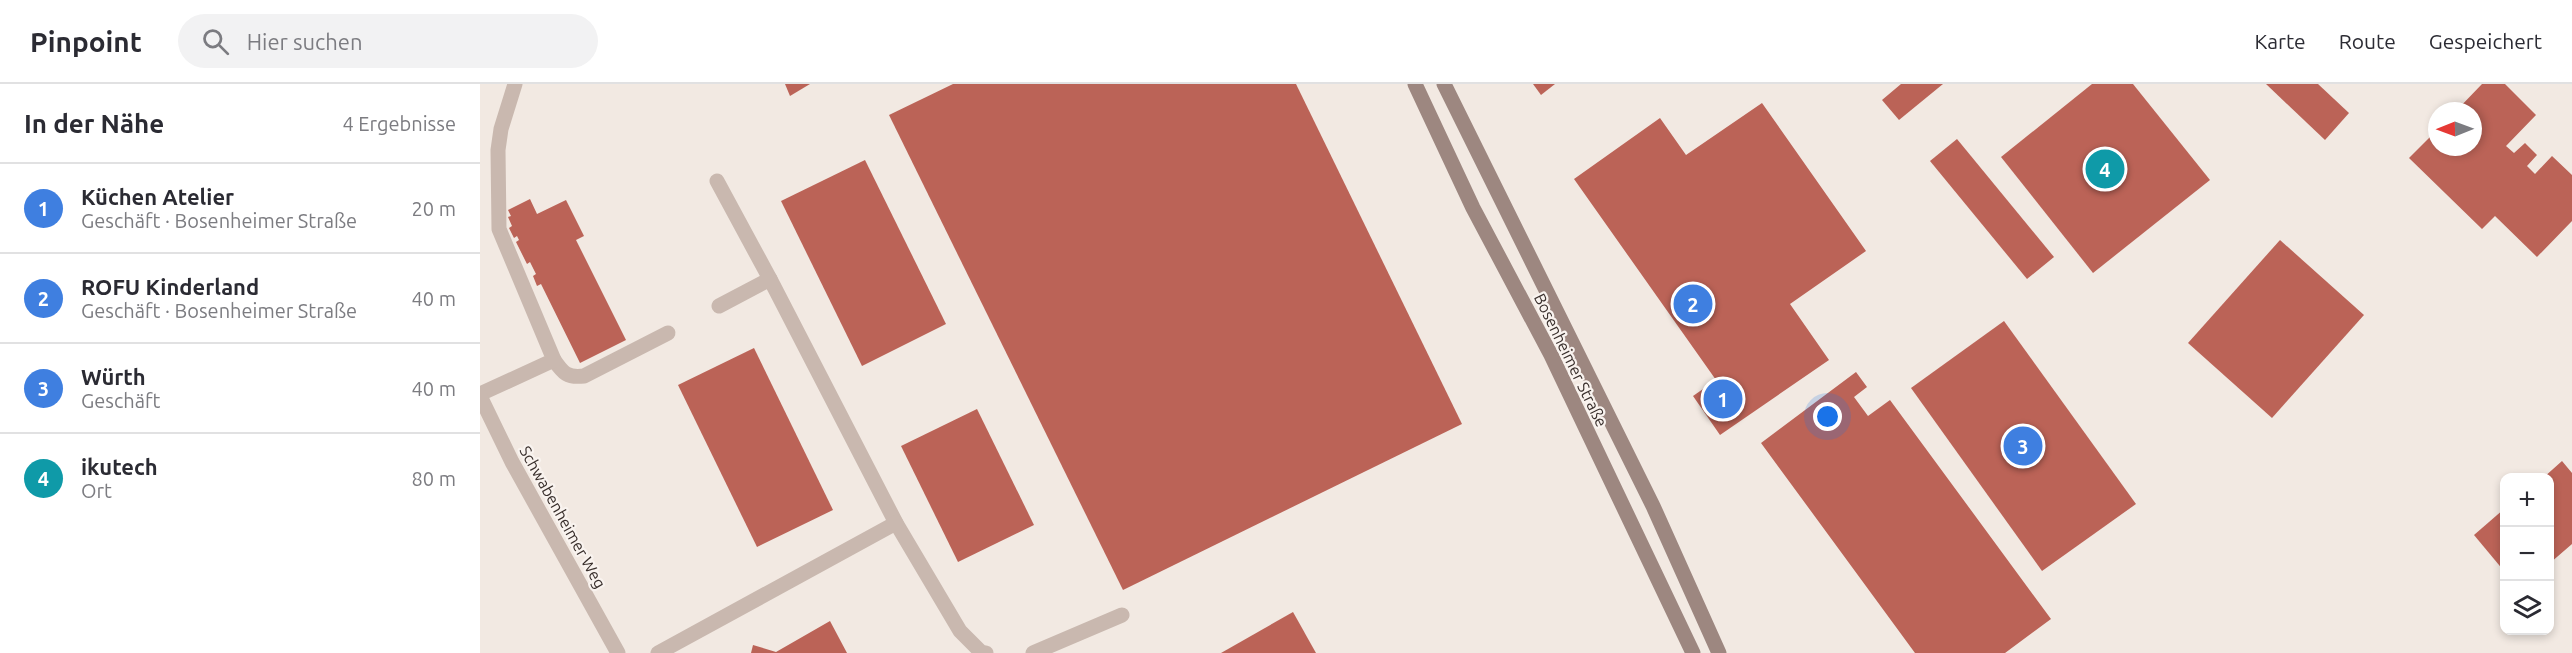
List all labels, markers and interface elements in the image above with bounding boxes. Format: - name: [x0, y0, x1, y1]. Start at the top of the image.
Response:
- search box: [178, 14, 598, 68]
- icon: search: [199, 25, 232, 58]
- text: Pinpoint: [30, 26, 142, 57]
- text: Hier suchen: [247, 29, 363, 54]
- text: Karte: [2254, 29, 2306, 53]
- text: Route: [2339, 29, 2396, 53]
- text: Gespeichert: [2429, 29, 2542, 53]
- north arrow: [2428, 102, 2482, 156]
- text: In der Nähe: [24, 109, 164, 138]
- text: 4 Ergebnisse: [342, 112, 456, 135]
- pin: 4: [2086, 146, 2124, 191]
- text: Küchen Atelier: [81, 184, 234, 209]
- text: 1: [38, 197, 49, 220]
- text: 20 m: [412, 197, 456, 220]
- text: Geschäft · Bosenheimer Straße: [81, 209, 357, 232]
- text: ROFU Kinderland: [81, 274, 259, 299]
- pin: 2: [1674, 282, 1712, 326]
- text: 2: [38, 287, 49, 310]
- text: 40 m: [412, 287, 456, 310]
- street label: Bosenheimer Straße: [1531, 290, 1611, 430]
- text: Geschäft · Bosenheimer Straße: [81, 299, 357, 322]
- text: Würth: [81, 364, 146, 389]
- pin: 1: [1704, 376, 1742, 422]
- text: 3: [38, 377, 49, 400]
- text: 40 m: [412, 377, 456, 400]
- text: Geschäft: [81, 389, 160, 412]
- your location: [1813, 402, 1842, 431]
- pin: 3: [2004, 424, 2042, 469]
- street label: Schwabenheimer Weg: [516, 443, 610, 591]
- text: ikutech: [81, 454, 158, 479]
- text: 4: [38, 467, 49, 490]
- text: 80 m: [412, 467, 456, 490]
- map controls: [2500, 473, 2554, 635]
- button: +: [2500, 473, 2554, 527]
- text: Ort: [81, 479, 112, 502]
- button: −: [2500, 527, 2554, 581]
- button: layers: [2500, 581, 2554, 635]

